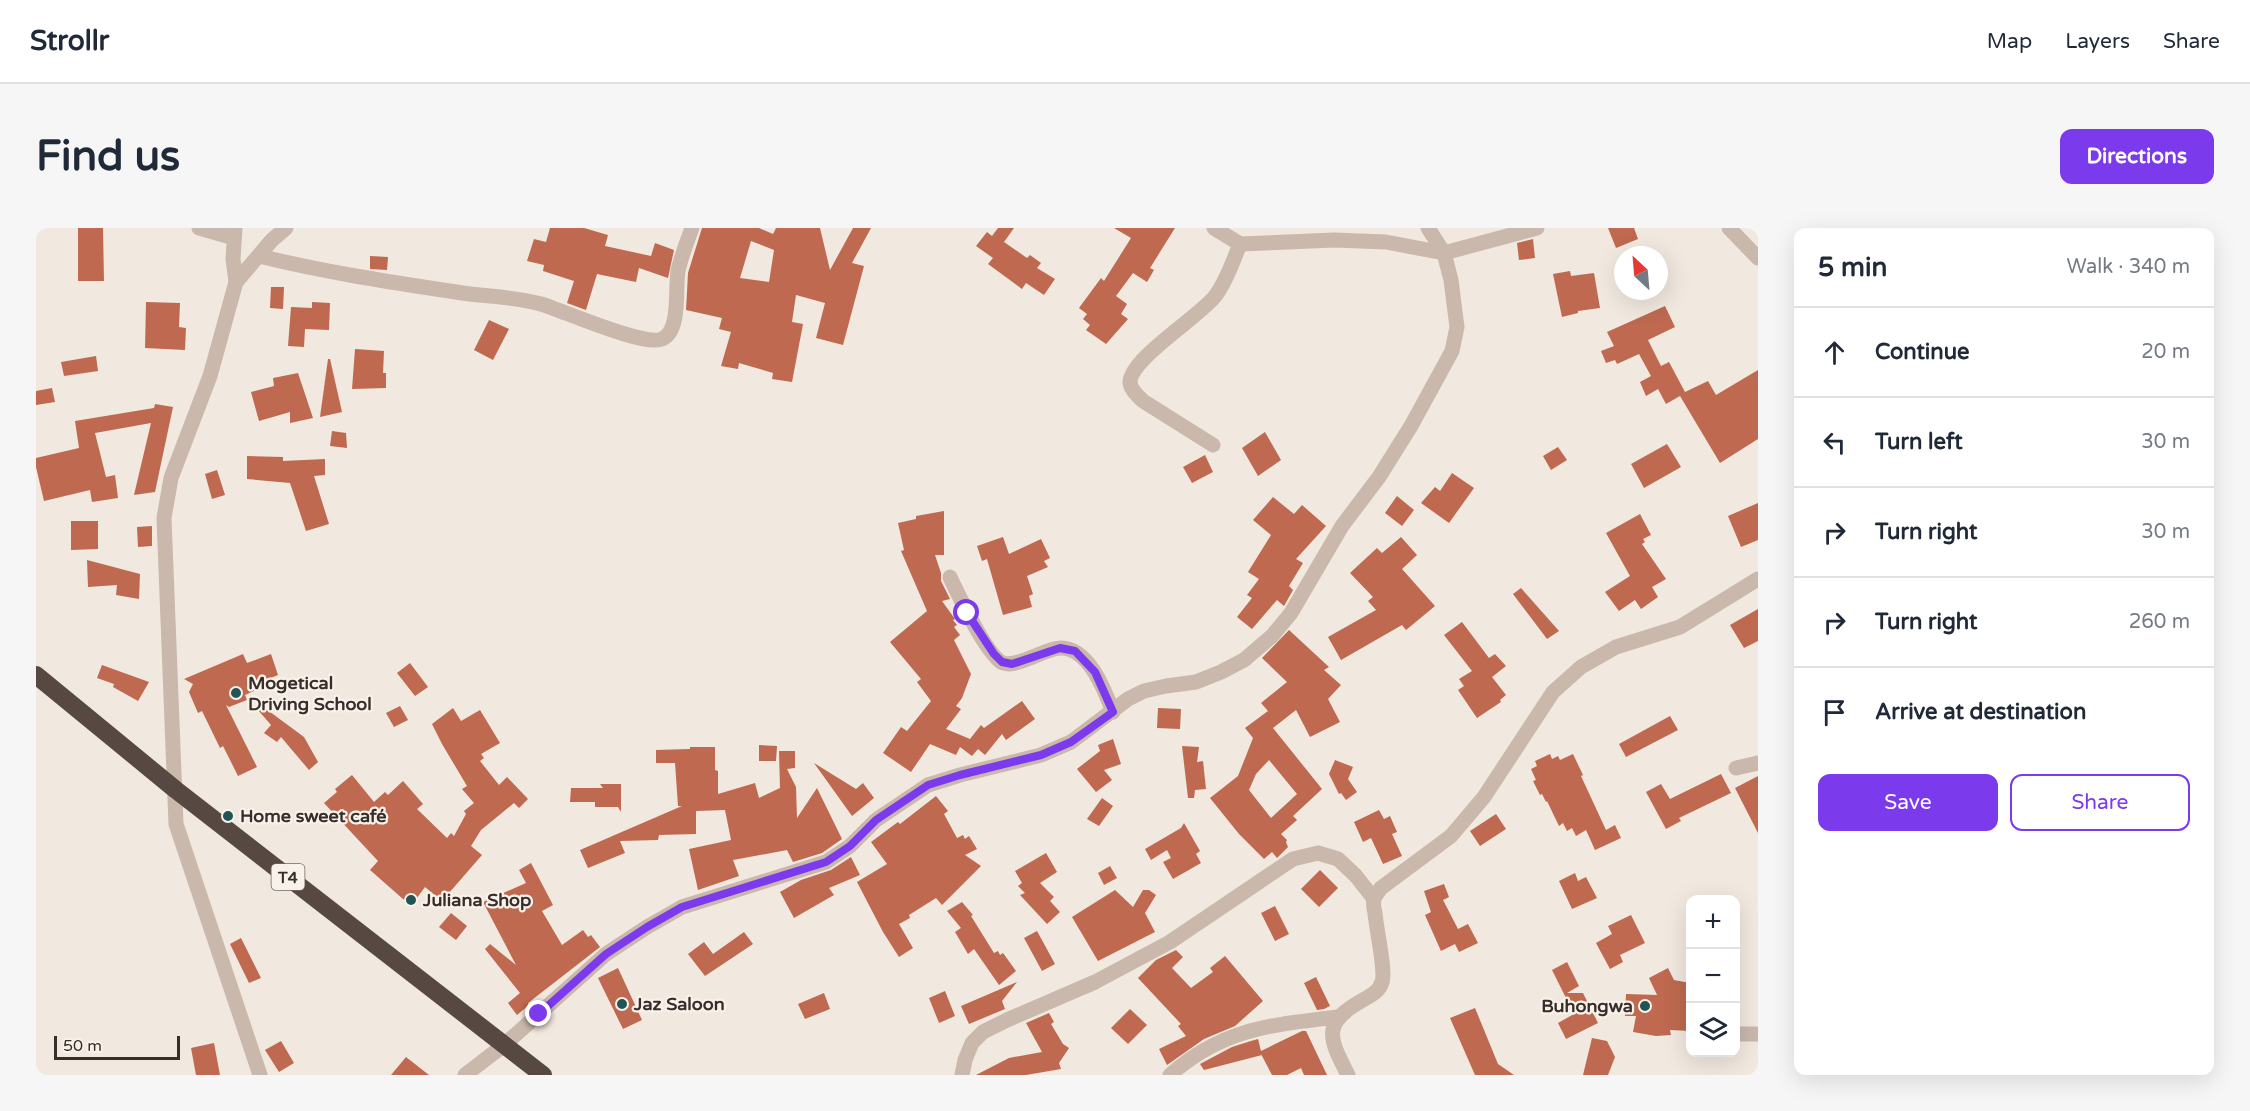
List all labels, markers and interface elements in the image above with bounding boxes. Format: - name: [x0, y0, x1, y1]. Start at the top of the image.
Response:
- text: Strollr: [30, 24, 109, 58]
- text: Map: [1987, 29, 2032, 54]
- text: Layers: [2065, 29, 2130, 54]
- text: Share: [2163, 29, 2220, 54]
- button: Directions: [2060, 129, 2214, 184]
- text: Find us: [36, 131, 180, 182]
- north arrow: [1614, 246, 1668, 300]
- text: 5 min: [1818, 252, 1887, 283]
- text: Walk · 340 m: [2067, 255, 2190, 279]
- icon: ahead: [1818, 336, 1851, 369]
- text: Continue: [1875, 339, 1970, 365]
- text: 20 m: [2141, 340, 2190, 364]
- icon: left: [1818, 426, 1851, 459]
- text: Turn left: [1875, 429, 1963, 455]
- text: 30 m: [2141, 430, 2190, 454]
- icon: right: [1818, 516, 1851, 549]
- text: Turn right: [1875, 519, 1977, 545]
- text: 30 m: [2141, 520, 2190, 544]
- route start: [953, 599, 979, 625]
- icon: right: [1818, 606, 1851, 639]
- text: Turn right: [1875, 609, 1977, 635]
- text: 260 m: [2129, 610, 2190, 634]
- place label: Mogetical Driving School: [248, 672, 372, 715]
- marker: Mogetical Driving School: [229, 686, 243, 700]
- icon: arrive: [1818, 696, 1851, 729]
- text: Arrive at destination: [1875, 699, 2086, 725]
- button: Save: [1818, 774, 1998, 831]
- button: Share: [2010, 774, 2190, 831]
- place label: Home sweet café: [240, 805, 386, 827]
- marker: Home sweet café: [221, 809, 235, 823]
- road number: T4: [272, 864, 304, 890]
- place label: Juliana Shop: [422, 889, 531, 911]
- marker: Juliana Shop: [404, 893, 418, 907]
- map controls: [1686, 895, 1740, 1057]
- button: +: [1686, 895, 1740, 949]
- button: −: [1686, 949, 1740, 1003]
- place label: Jaz Saloon: [633, 993, 725, 1015]
- place label: Buhongwa: [1541, 995, 1633, 1017]
- marker: Jaz Saloon: [615, 997, 629, 1011]
- marker: Buhongwa: [1638, 999, 1652, 1013]
- route end: [525, 1000, 551, 1026]
- button: layers: [1686, 1003, 1740, 1057]
- scale bar: [54, 1033, 180, 1060]
- text: 50 m: [63, 1036, 102, 1056]

